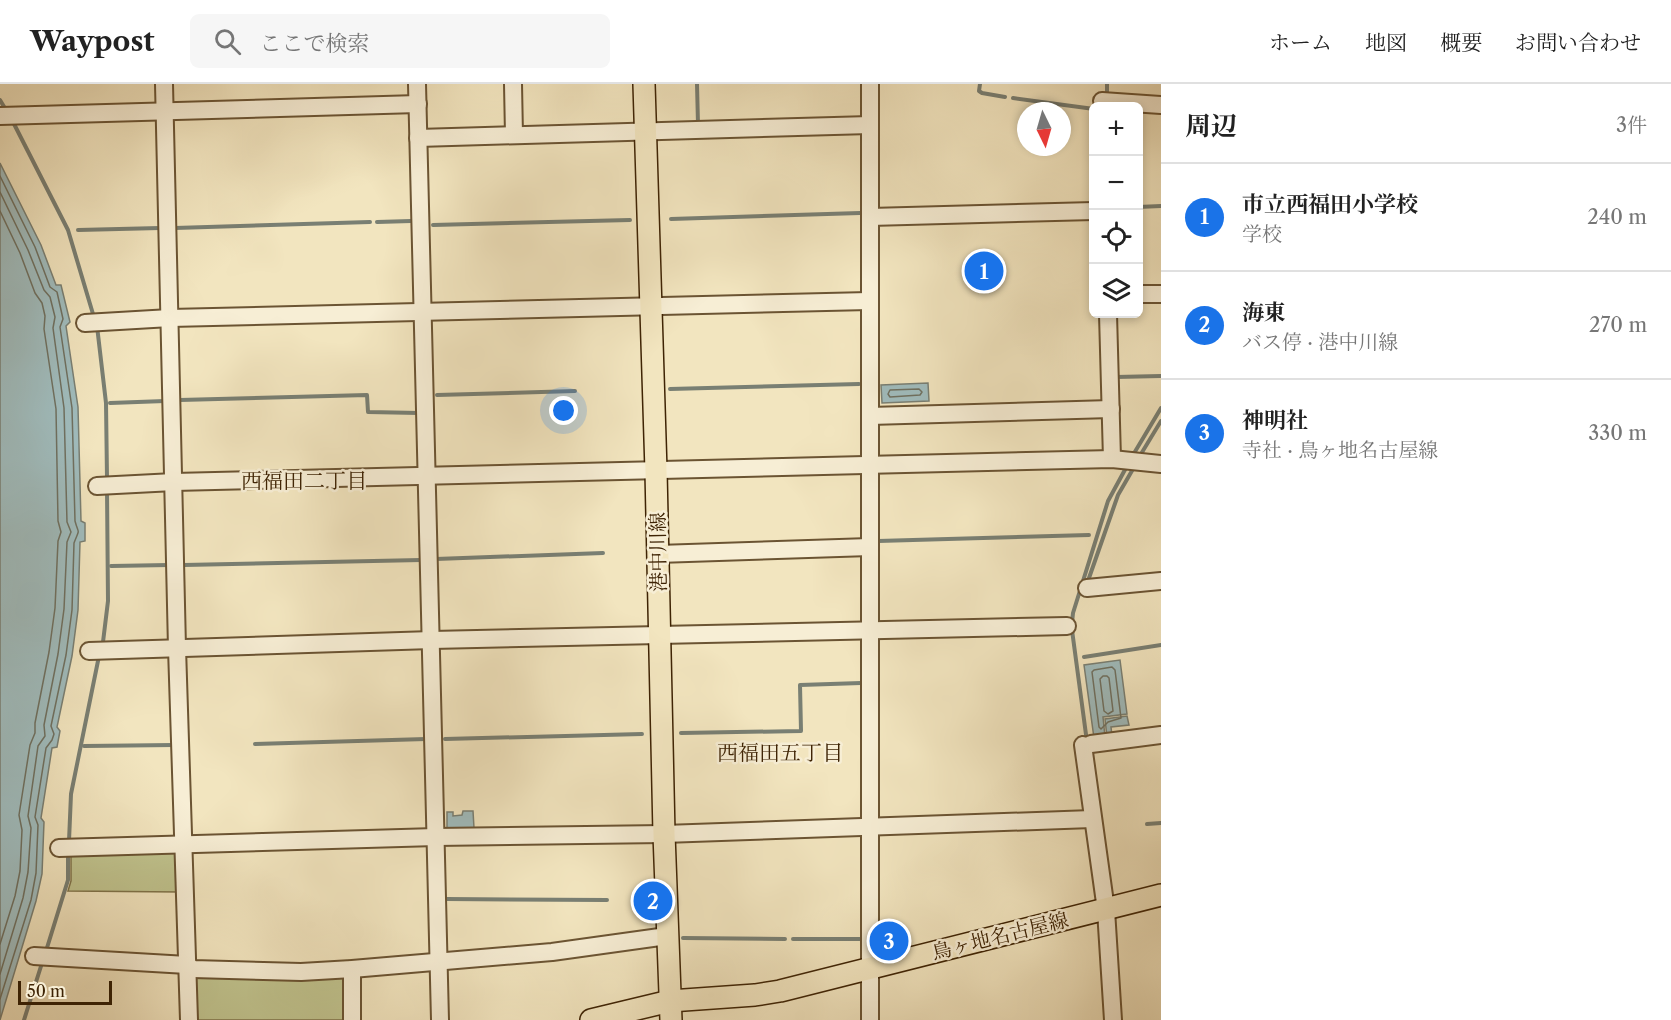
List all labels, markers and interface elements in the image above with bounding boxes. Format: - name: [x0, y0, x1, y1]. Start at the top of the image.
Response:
- search box: [190, 14, 610, 68]
- text: Waypost: [30, 24, 154, 58]
- icon: search: [211, 25, 244, 58]
- text: ここで検索: [259, 30, 370, 57]
- text: ホーム: [1269, 30, 1332, 55]
- text: 地図: [1365, 30, 1407, 55]
- text: 概要: [1440, 30, 1482, 55]
- text: お問い合わせ: [1515, 30, 1641, 55]
- north arrow: [1017, 102, 1071, 156]
- map controls: [1089, 102, 1143, 318]
- button: +: [1089, 102, 1143, 156]
- text: 周辺: [1185, 110, 1237, 142]
- text: 3件: [1616, 113, 1647, 137]
- button: −: [1089, 156, 1143, 210]
- text: 市立西福田小学校: [1242, 191, 1418, 218]
- text: 1: [1200, 205, 1209, 229]
- text: 240 m: [1587, 205, 1647, 229]
- button: locate: [1089, 210, 1143, 264]
- text: 学校: [1242, 222, 1282, 246]
- pin: 1: [964, 248, 1004, 294]
- button: layers: [1089, 264, 1143, 318]
- text: 海東: [1242, 299, 1286, 326]
- text: 2: [1199, 313, 1210, 337]
- text: 270 m: [1589, 313, 1647, 337]
- text: バス停 · 港中川線: [1242, 330, 1398, 354]
- your location: [549, 396, 578, 425]
- text: 神明社: [1242, 407, 1308, 434]
- text: 3: [1199, 421, 1210, 445]
- text: 330 m: [1588, 421, 1647, 445]
- text: 寺社 · 鳥ヶ地名古屋線: [1242, 438, 1438, 462]
- district label: 西福田二丁目: [241, 468, 367, 493]
- street label: 港中川線: [645, 512, 671, 592]
- district label: 西福田五丁目: [717, 740, 843, 765]
- pin: 2: [634, 878, 672, 924]
- street label: 鳥ヶ地名古屋線: [929, 907, 1071, 965]
- pin: 3: [870, 918, 908, 964]
- scale bar: [18, 978, 112, 1006]
- text: 50 m: [27, 981, 65, 1001]

